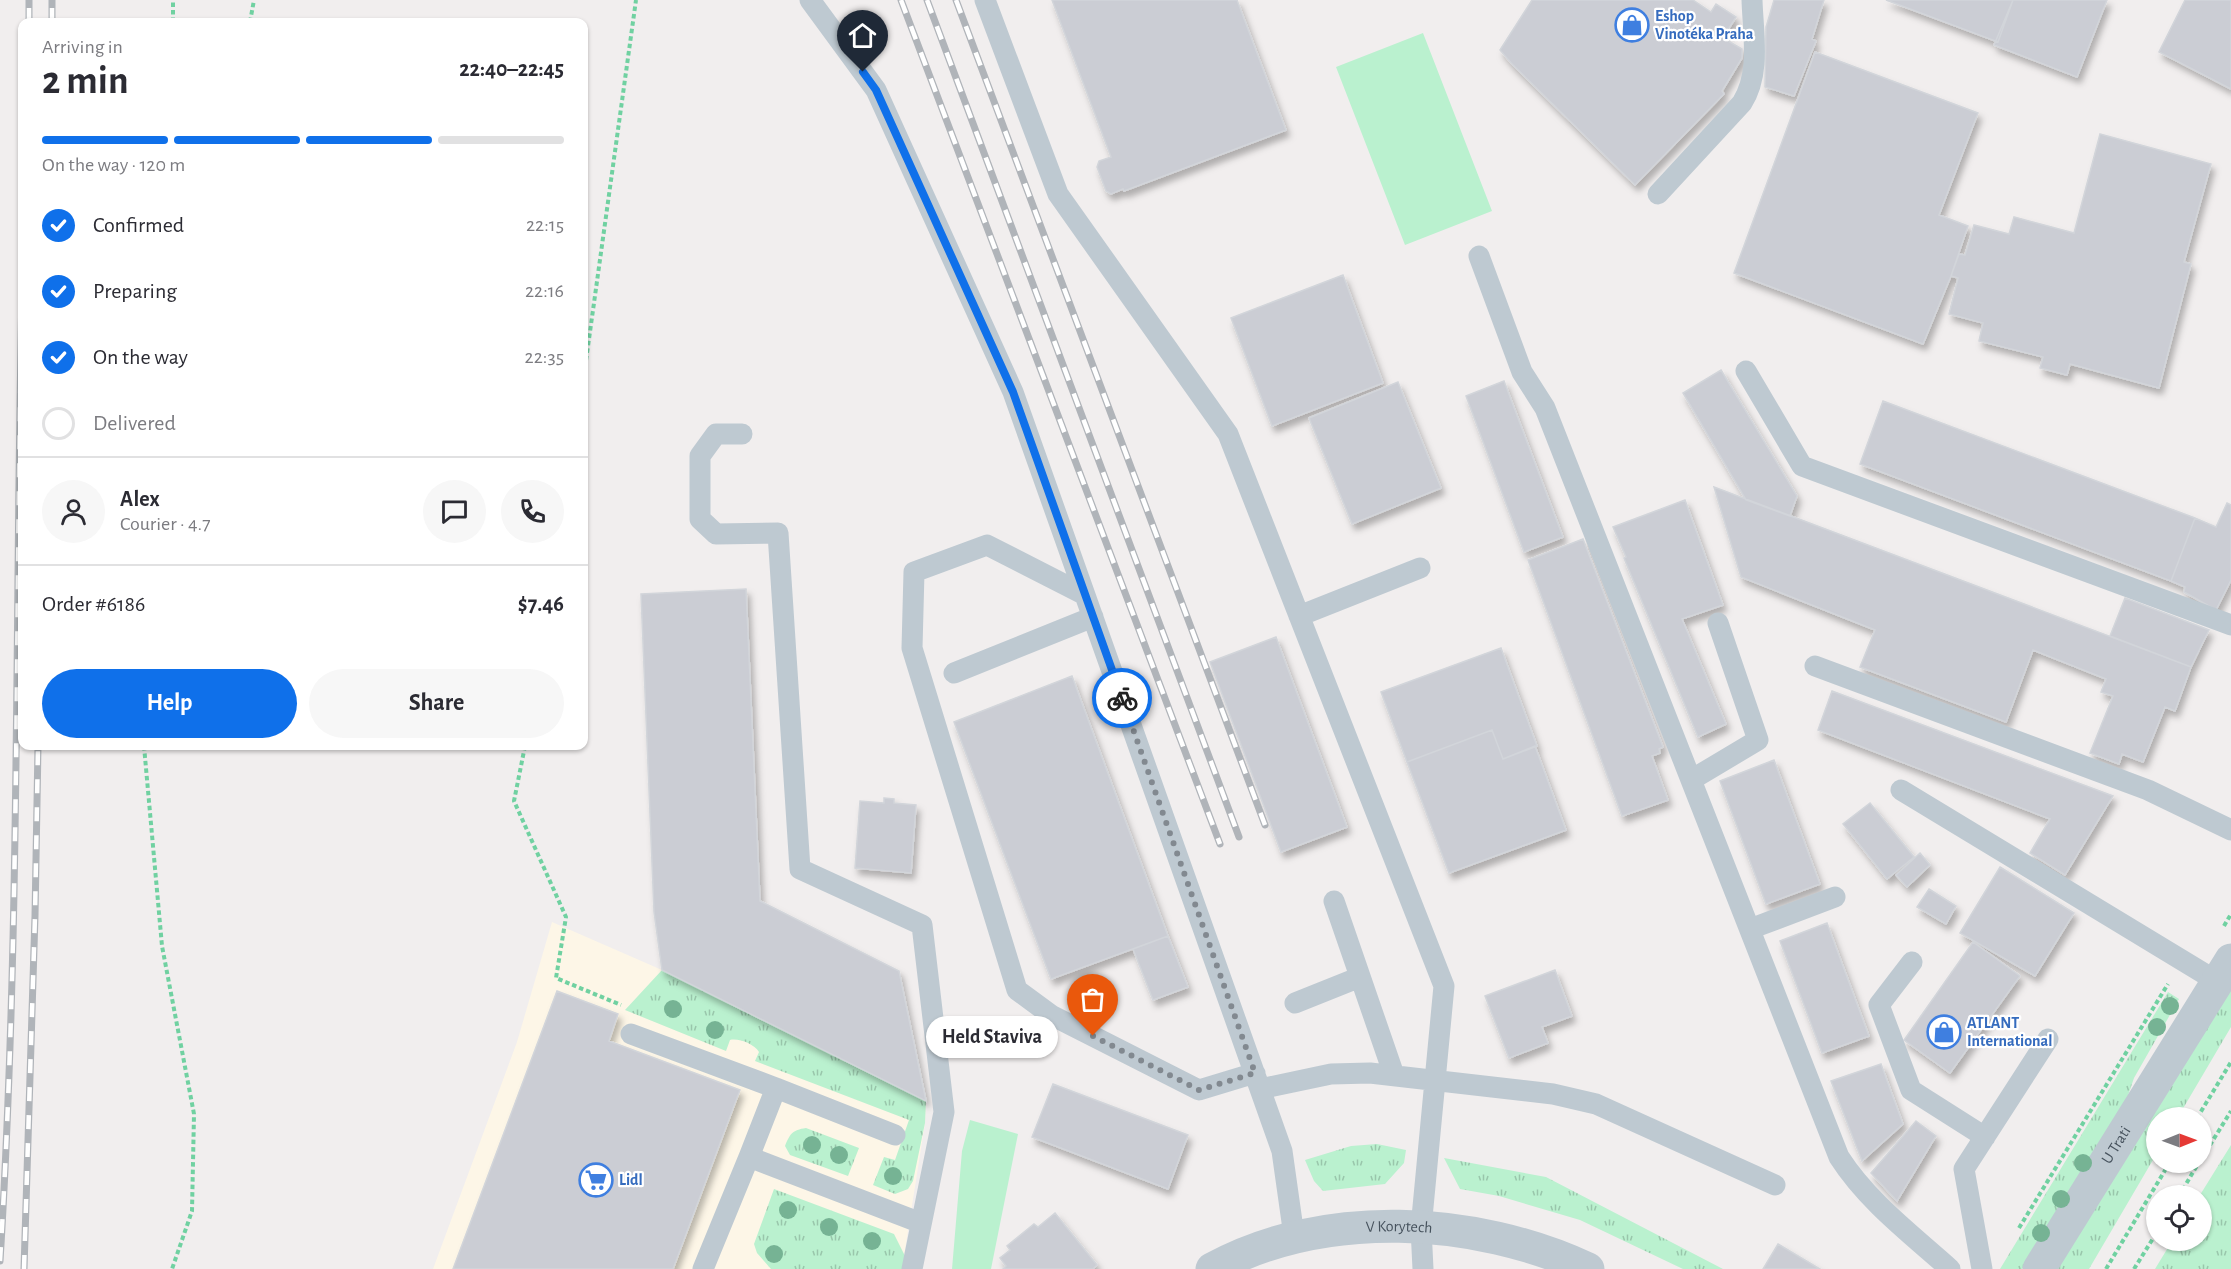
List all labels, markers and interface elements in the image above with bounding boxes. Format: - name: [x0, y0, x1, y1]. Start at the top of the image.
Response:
- shop icon: Eshop Vinotéka Praha: [1614, 7, 1650, 43]
- place label: Eshop Vinotéka Praha: [1655, 8, 1754, 42]
- pin: [837, 10, 888, 72]
- icon: home: [846, 19, 879, 52]
- text: Arriving in: [42, 37, 123, 57]
- text: 22:40–22:45: [459, 58, 564, 80]
- text: 2 min: [42, 62, 129, 101]
- text: On the way · 120 m: [42, 155, 185, 175]
- icon: check: [42, 209, 75, 242]
- text: Confirmed: [93, 214, 184, 236]
- text: 22:15: [526, 215, 564, 235]
- icon: check: [42, 275, 75, 308]
- text: Preparing: [93, 280, 177, 302]
- text: 22:16: [525, 281, 564, 301]
- icon: check: [42, 341, 75, 374]
- text: On the way: [93, 346, 188, 368]
- text: 22:35: [525, 347, 564, 367]
- text: Delivered: [93, 412, 176, 434]
- button: person: [42, 480, 105, 543]
- button: chat: [423, 480, 486, 543]
- button: phone: [501, 480, 564, 543]
- text: Alex: [120, 488, 160, 510]
- text: Courier · 4.7: [120, 514, 211, 534]
- text: Order #6186: [42, 593, 145, 615]
- text: $7.46: [518, 593, 564, 615]
- courier: [1092, 668, 1152, 728]
- button: Help: [42, 669, 297, 738]
- button: Share: [309, 669, 564, 738]
- icon: bike: [1106, 682, 1139, 715]
- pin: [1067, 974, 1118, 1036]
- icon: bag: [1076, 983, 1109, 1016]
- shop icon: ATLANT International: [1926, 1014, 1962, 1050]
- callout: Held Staviva: [925, 1015, 1057, 1057]
- place label: ATLANT International: [1967, 1015, 2052, 1049]
- text: Held Staviva: [942, 1027, 1042, 1047]
- north arrow: [2146, 1107, 2212, 1173]
- map controls: [2146, 1107, 2212, 1251]
- street label: U Trati: [2098, 1123, 2134, 1167]
- supermarket icon: Lidl: [578, 1162, 614, 1198]
- place label: Lidl: [619, 1172, 643, 1188]
- button: locate: [2146, 1185, 2212, 1251]
- street label: V Korytech: [1365, 1218, 1433, 1236]

